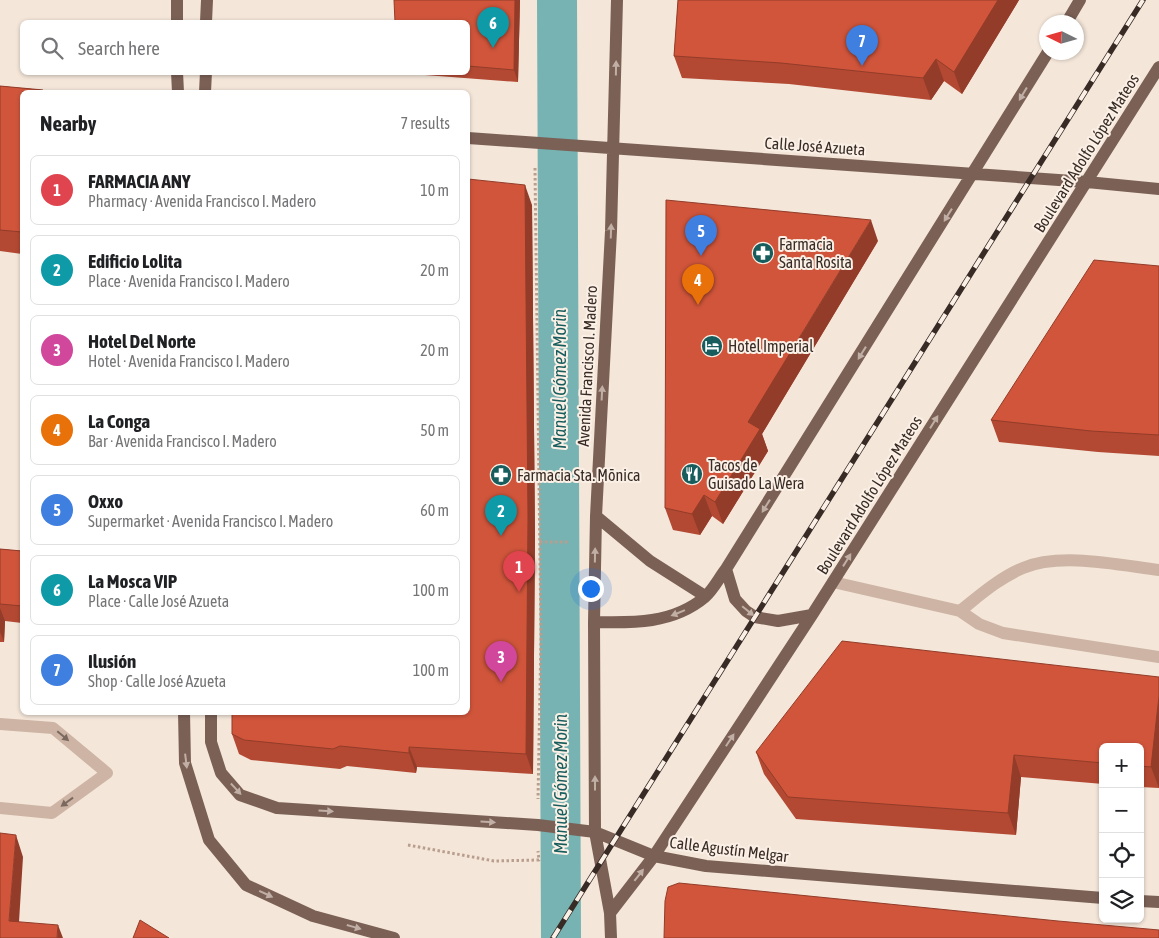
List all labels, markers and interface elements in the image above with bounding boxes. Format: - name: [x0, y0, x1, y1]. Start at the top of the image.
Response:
- pin: 6: [477, 7, 509, 48]
- north arrow: [1039, 15, 1084, 60]
- search box: [20, 20, 470, 75]
- pin: 7: [846, 25, 878, 66]
- icon: search: [38, 34, 66, 62]
- text: Search here: [78, 37, 160, 59]
- one-way arrow: [612, 60, 620, 76]
- street label: Boulevard Adolfo López Mateos: [1030, 70, 1143, 236]
- one-way arrow: [1018, 88, 1027, 101]
- text: Nearby: [40, 111, 96, 135]
- text: 7 results: [400, 114, 450, 132]
- street label: Calle José Azueta: [764, 134, 866, 158]
- text: FARMACIA ANY: [88, 170, 190, 192]
- text: 1: [53, 181, 61, 199]
- text: 10 m: [420, 181, 449, 199]
- text: Pharmacy · Avenida Francisco I. Madero: [88, 192, 316, 210]
- one-way arrow: [943, 209, 953, 222]
- pin: 5: [685, 215, 717, 256]
- one-way arrow: [607, 223, 615, 239]
- place label: Farmacia Santa Rosita: [779, 235, 852, 271]
- pharmacy icon: Farmacia Santa Rosita: [751, 241, 775, 265]
- text: Edificio Lolita: [88, 250, 182, 272]
- text: 2: [53, 261, 61, 279]
- text: 20 m: [420, 261, 449, 279]
- pin: 4: [682, 264, 714, 305]
- text: Place · Avenida Francisco I. Madero: [88, 272, 290, 290]
- street label: Avenida Francisco I. Madero: [574, 285, 600, 447]
- water label: Manuel Gómez Morin: [549, 309, 570, 449]
- text: Hotel Del Norte: [88, 330, 196, 352]
- hotel icon: Hotel Imperial: [700, 334, 724, 358]
- place label: Hotel Imperial: [728, 337, 814, 356]
- text: 3: [53, 341, 61, 359]
- text: 20 m: [420, 341, 449, 359]
- one-way arrow: [857, 346, 866, 360]
- text: Hotel · Avenida Francisco I. Madero: [88, 352, 290, 370]
- one-way arrow: [599, 385, 607, 401]
- text: La Conga: [88, 410, 150, 432]
- street label: Boulevard Adolfo López Mateos: [813, 412, 926, 578]
- one-way arrow: [930, 416, 939, 429]
- text: 4: [53, 421, 61, 439]
- text: 50 m: [420, 421, 449, 439]
- text: Bar · Avenida Francisco I. Madero: [88, 432, 277, 450]
- place label: Tacos de Guisado La Wera: [708, 456, 804, 492]
- restaurant icon: Tacos de Guisado La Wera: [680, 462, 704, 486]
- pharmacy icon: Farmacia Sta. Mōnica: [489, 463, 513, 487]
- place label: Farmacia Sta. Mōnica: [517, 466, 640, 484]
- text: Oxxo: [88, 490, 123, 512]
- pin: 2: [485, 495, 517, 536]
- one-way arrow: [761, 499, 771, 512]
- text: 5: [53, 501, 61, 519]
- text: 60 m: [420, 501, 449, 519]
- text: Supermarket · Avenida Francisco I. Madero: [88, 512, 333, 530]
- one-way arrow: [591, 547, 599, 563]
- pin: 1: [503, 551, 535, 592]
- one-way arrow: [842, 553, 852, 566]
- text: La Mosca VIP: [88, 570, 177, 592]
- your location: [578, 576, 604, 602]
- text: 6: [53, 581, 61, 599]
- text: 100 m: [413, 581, 449, 599]
- text: Place · Calle José Azueta: [88, 592, 229, 610]
- one-way arrow: [741, 606, 754, 616]
- one-way arrow: [671, 609, 685, 617]
- pin: 3: [485, 641, 517, 682]
- text: Ilusión: [88, 650, 136, 672]
- text: 7: [53, 661, 61, 679]
- text: 100 m: [413, 661, 449, 679]
- text: Shop · Calle José Azueta: [88, 672, 226, 690]
- water label: Manuel Gómez Morin: [550, 714, 571, 854]
- one-way arrow: [56, 731, 69, 742]
- one-way arrow: [725, 733, 735, 747]
- map controls: [1099, 743, 1144, 923]
- button: +: [1099, 743, 1144, 788]
- one-way arrow: [182, 753, 190, 769]
- one-way arrow: [591, 775, 599, 791]
- one-way arrow: [230, 783, 242, 795]
- button: −: [1099, 788, 1144, 833]
- one-way arrow: [61, 796, 74, 807]
- one-way arrow: [318, 808, 334, 816]
- one-way arrow: [480, 818, 496, 826]
- street label: Calle Agustín Melgar: [668, 833, 790, 866]
- button: locate: [1099, 833, 1144, 878]
- one-way arrow: [634, 869, 645, 882]
- button: layers: [1099, 878, 1144, 923]
- one-way arrow: [259, 890, 273, 898]
- one-way arrow: [346, 923, 361, 931]

